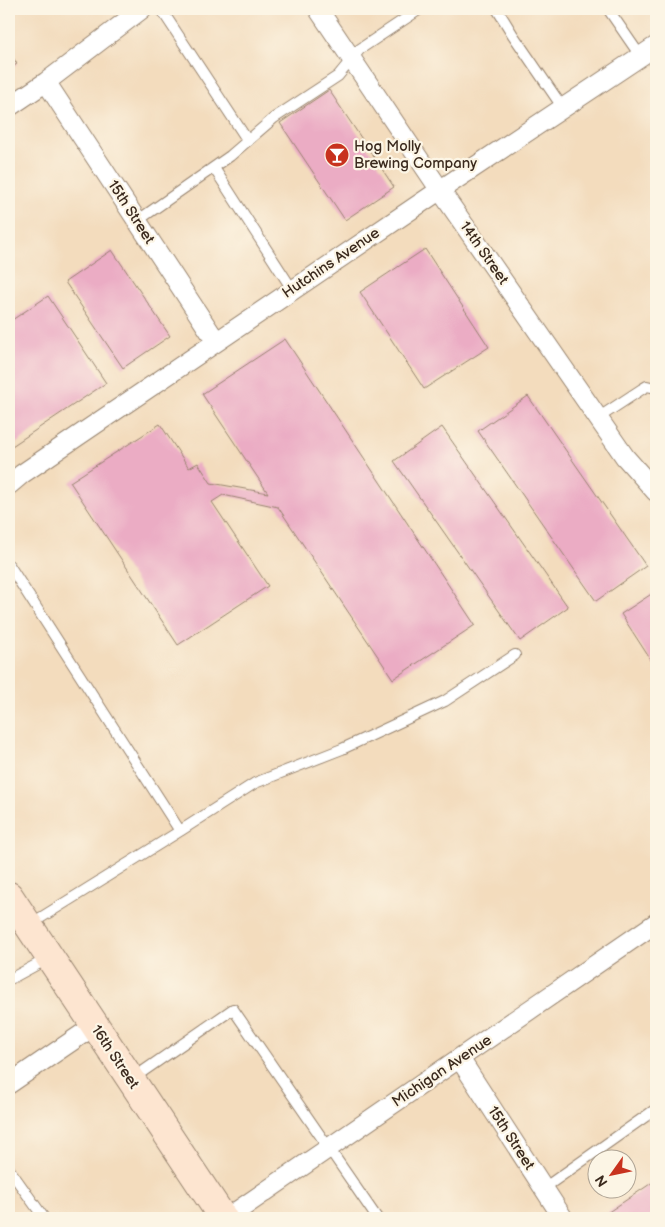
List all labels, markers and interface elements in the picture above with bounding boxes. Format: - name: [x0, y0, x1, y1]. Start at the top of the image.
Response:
- place label: Hog Molly Brewing Company: [354, 137, 477, 173]
- bar icon: Hog Molly Brewing Company: [324, 142, 350, 168]
- street label: 15th Street: [103, 177, 159, 248]
- street label: 14th Street: [455, 218, 513, 289]
- street label: Hutchins Avenue: [279, 223, 383, 303]
- street label: 16th Street: [87, 1022, 143, 1093]
- street label: Michigan Avenue: [388, 1031, 496, 1111]
- street label: 15th Street: [483, 1103, 539, 1174]
- north arrow: [588, 1150, 638, 1200]
- text: N: [592, 1172, 612, 1190]

